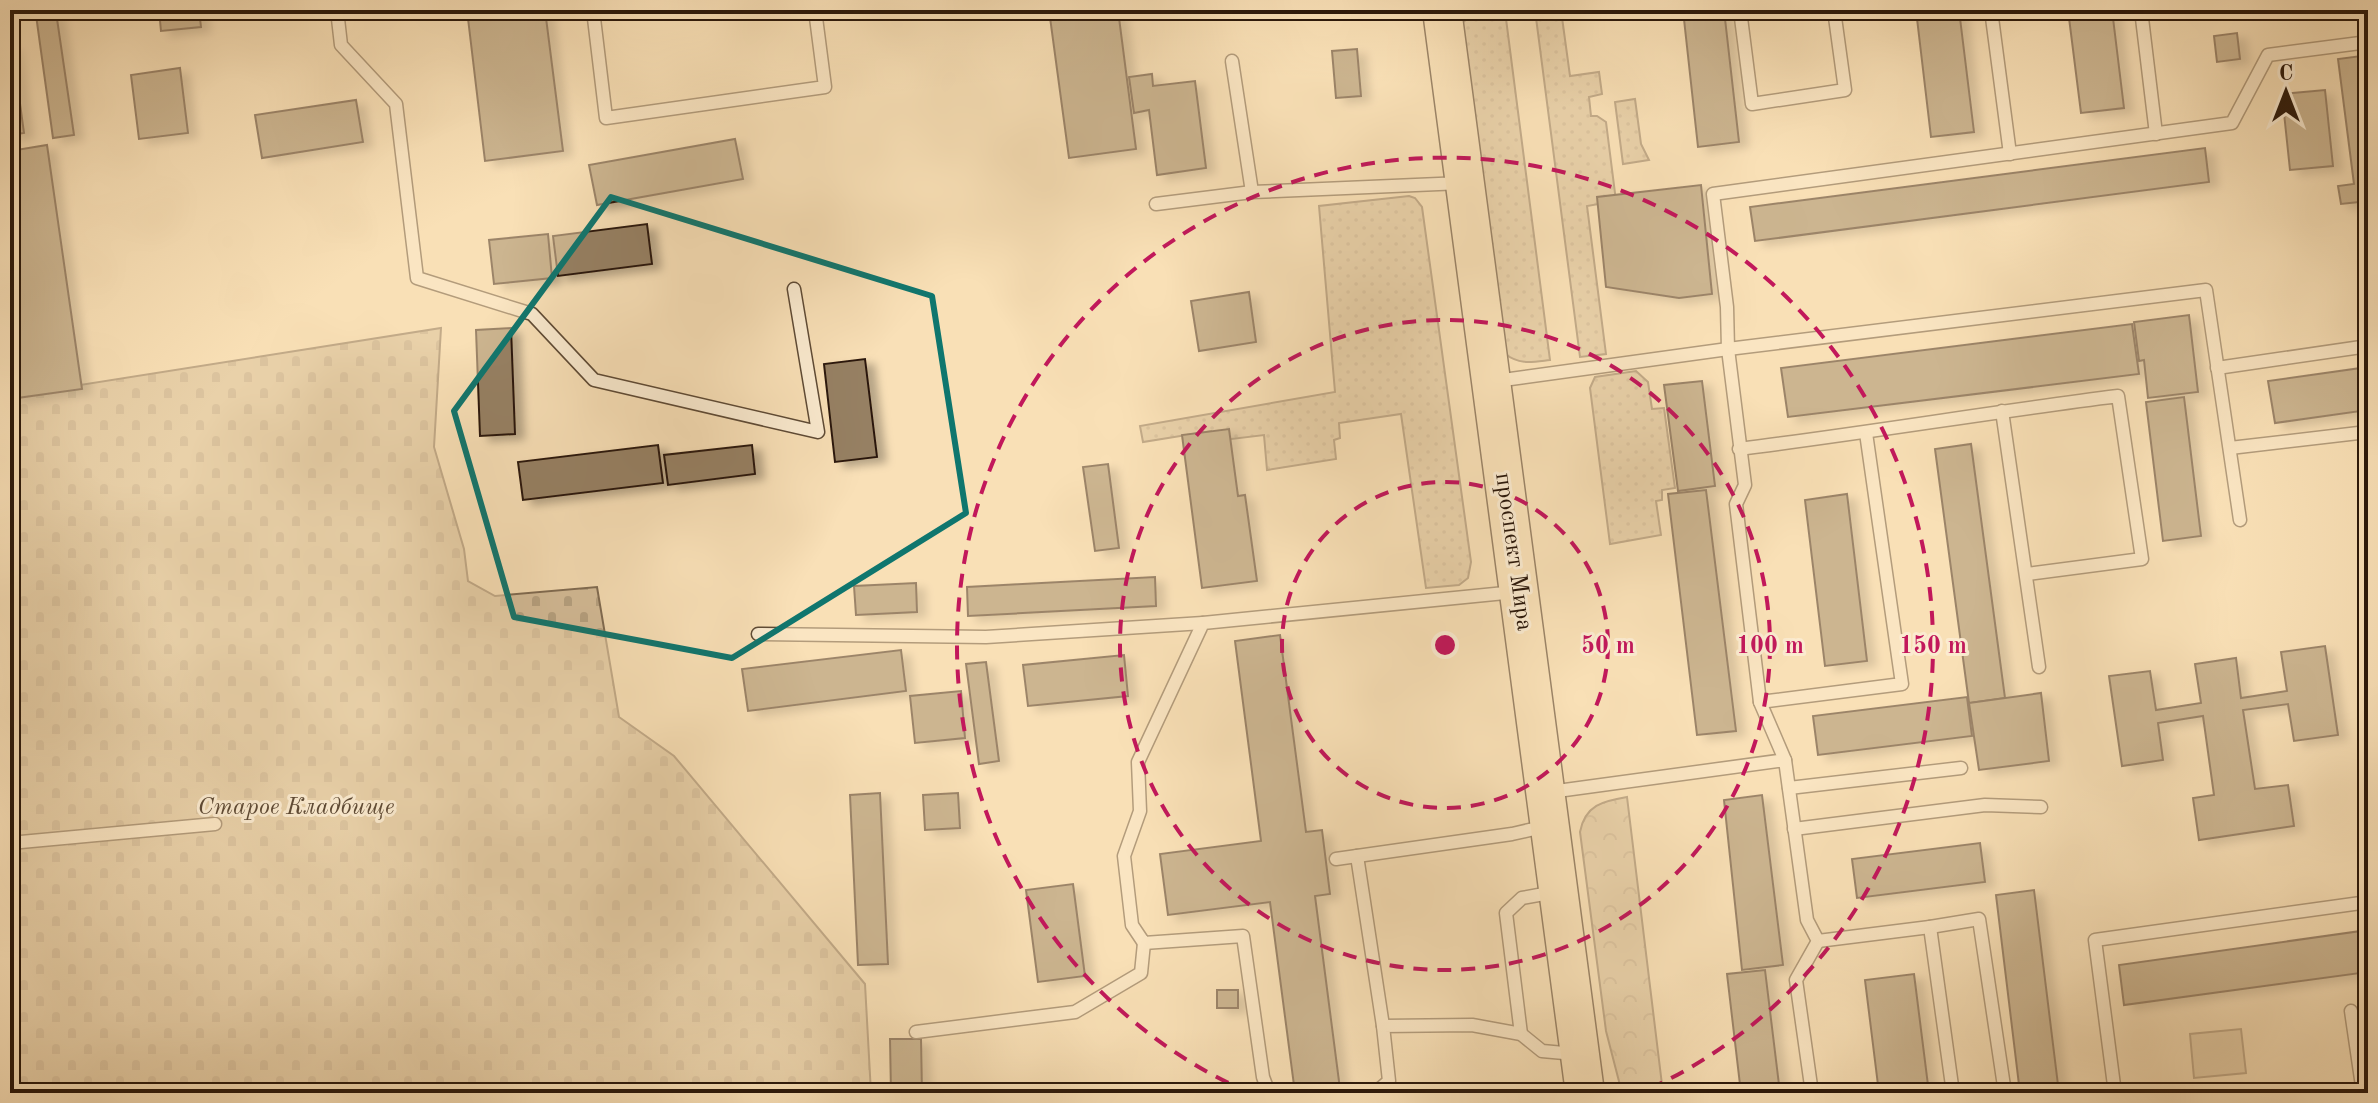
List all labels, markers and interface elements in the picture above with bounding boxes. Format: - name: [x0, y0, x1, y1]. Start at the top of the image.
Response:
- north arrow: [2246, 52, 2326, 132]
- text: С: [2279, 63, 2293, 85]
- street label: проспект Мира: [1490, 471, 1536, 633]
- centre of rings: [1431, 631, 1459, 659]
- text: 50 m: [1581, 634, 1635, 659]
- text: 150 m: [1899, 634, 1967, 659]
- text: 100 m: [1736, 635, 1804, 659]
- park label: Старое Кладбище: [197, 796, 395, 820]

